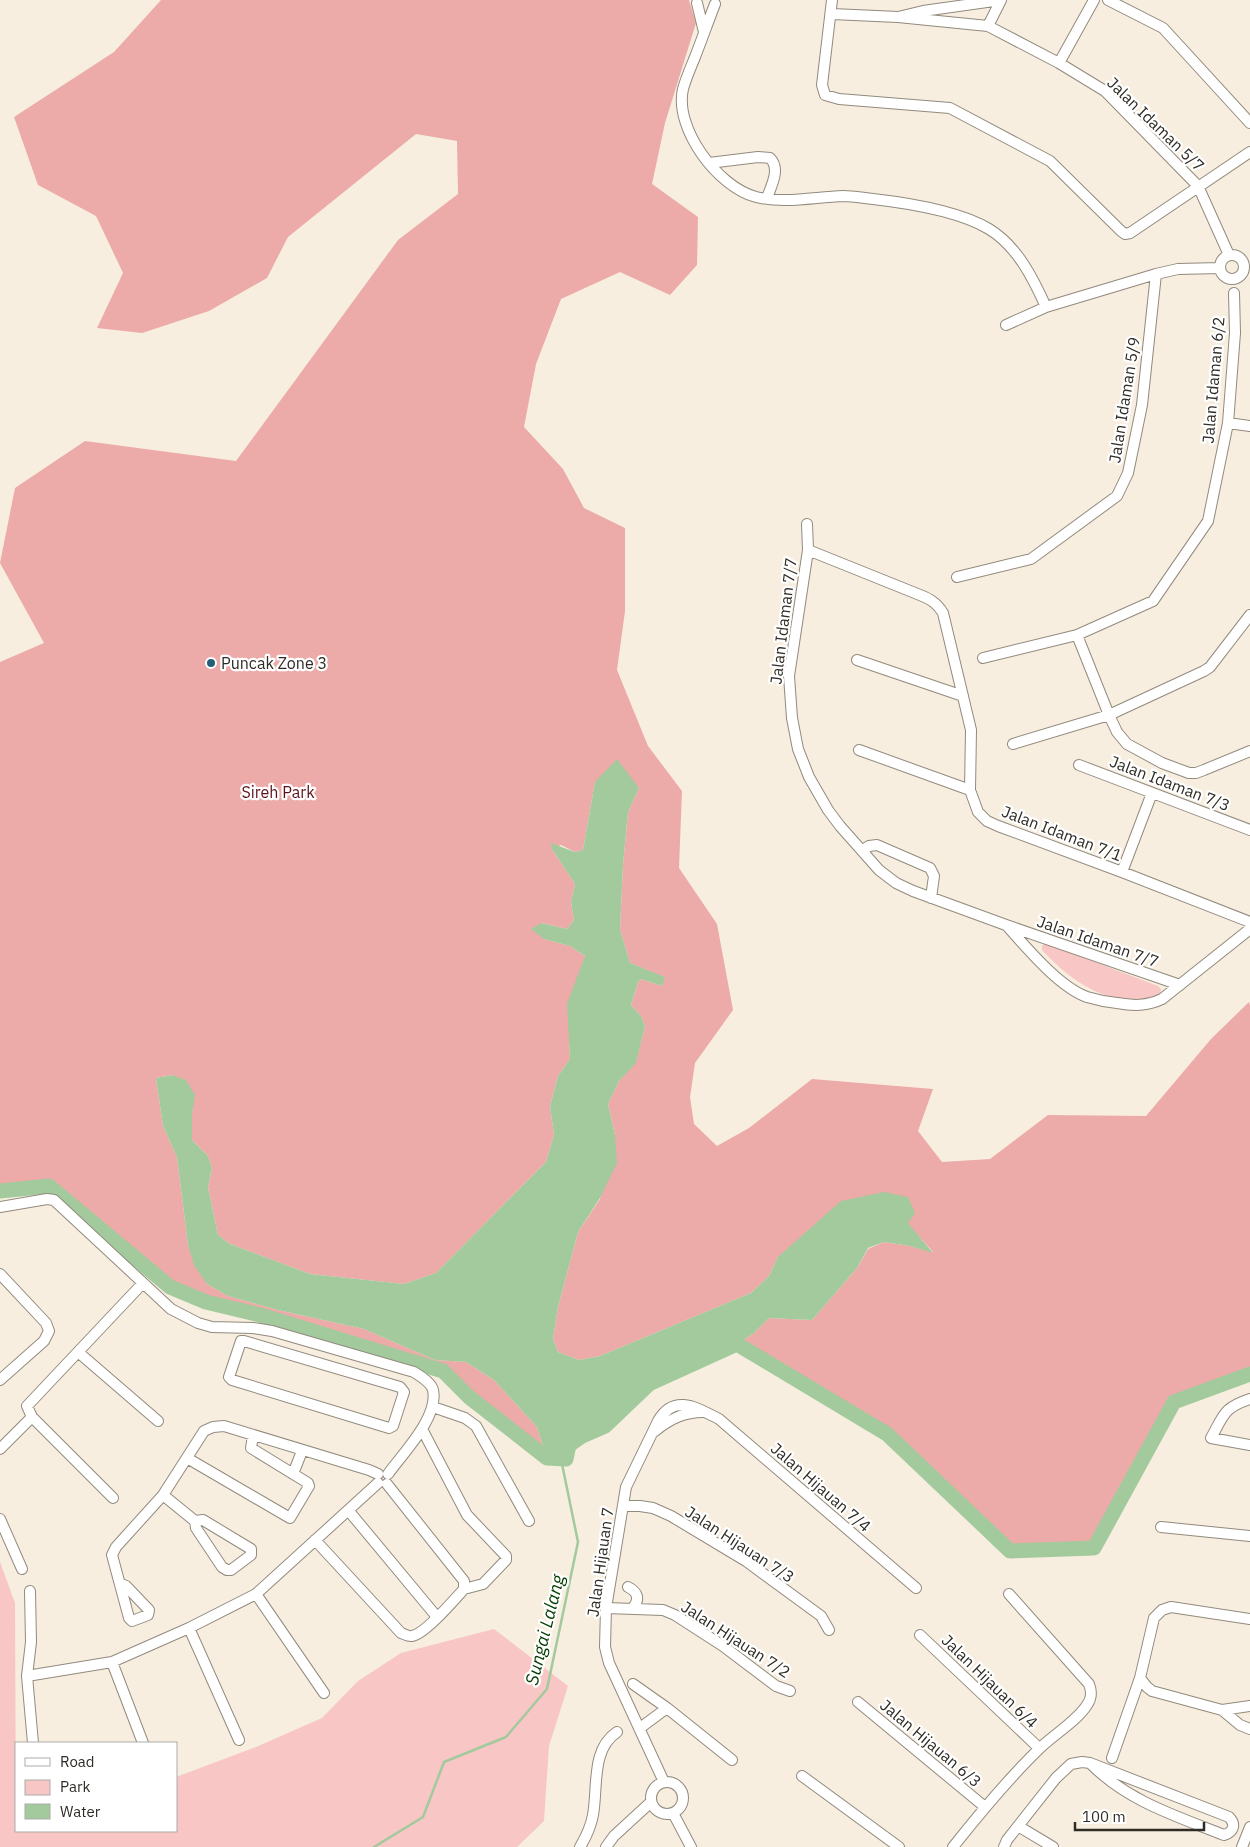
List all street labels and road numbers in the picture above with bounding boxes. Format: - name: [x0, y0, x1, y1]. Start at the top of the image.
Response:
- street label: Jalan Idaman 5/7: [1103, 73, 1209, 175]
- street label: Jalan Idaman 6/2: [1197, 316, 1229, 444]
- street label: Jalan Idaman 5/9: [1104, 336, 1144, 464]
- street label: Jalan Idaman 7/7: [765, 557, 801, 685]
- street label: Jalan Idaman 7/3: [1107, 751, 1233, 815]
- street label: Jalan Idaman 7/1: [999, 801, 1125, 865]
- street label: Jalan Idaman 7/7: [1035, 911, 1161, 971]
- street label: Jalan Hijauan 7/4: [767, 1438, 875, 1536]
- street label: Jalan Hijauan 7/3: [682, 1501, 798, 1587]
- street label: Jalan Hijauan 7: [582, 1506, 618, 1618]
- street label: Jalan Hijauan 7/2: [678, 1596, 794, 1682]
- street label: Jalan Hijauan 6/4: [938, 1630, 1042, 1732]
- street label: Jalan Hijauan 6/3: [876, 1695, 986, 1791]

